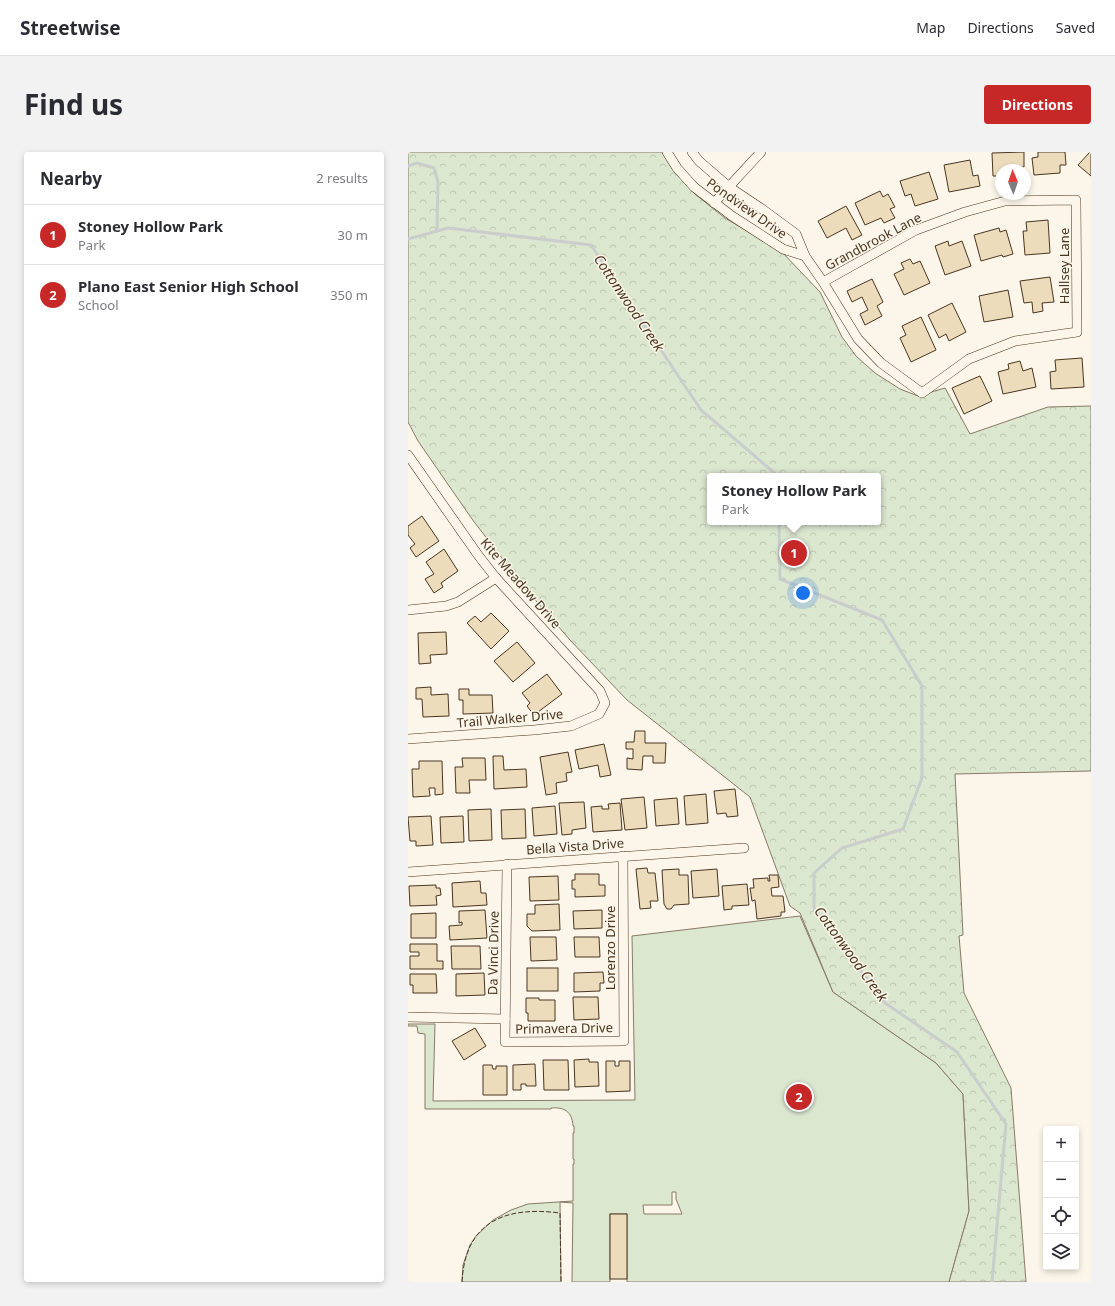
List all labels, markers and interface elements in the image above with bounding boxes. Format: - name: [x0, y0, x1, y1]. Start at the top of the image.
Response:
- text: Streetwise: [20, 15, 121, 41]
- text: Map: [916, 18, 945, 37]
- text: Directions: [967, 18, 1034, 37]
- text: Saved: [1056, 18, 1095, 37]
- text: Find us: [24, 85, 123, 123]
- button: Directions: [984, 85, 1091, 124]
- north arrow: [995, 164, 1031, 200]
- text: Nearby: [40, 167, 102, 190]
- text: 2 results: [316, 169, 368, 187]
- street label: Pondview Drive: [703, 174, 791, 242]
- street label: Grandbrook Lane: [822, 208, 924, 274]
- text: Stoney Hollow Park: [78, 216, 223, 236]
- text: 1: [49, 226, 57, 244]
- text: 30 m: [338, 226, 368, 244]
- street label: Hallsey Lane: [1055, 228, 1073, 304]
- text: Park: [78, 236, 105, 254]
- water label: Cottonwood Creek: [590, 250, 670, 356]
- text: Plano East Senior High School: [78, 276, 299, 296]
- text: 2: [49, 286, 57, 304]
- text: 350 m: [330, 286, 368, 304]
- text: School: [78, 296, 119, 314]
- popup: [707, 473, 881, 525]
- text: Stoney Hollow Park: [722, 480, 866, 500]
- text: Park: [722, 500, 749, 518]
- street label: Kite Meadow Drive: [477, 534, 565, 632]
- pin: 1: [781, 538, 807, 568]
- your location: [793, 583, 813, 603]
- street label: Trail Walker Drive: [456, 704, 564, 732]
- street label: Bella Vista Drive: [525, 834, 625, 858]
- water label: Cottonwood Creek: [810, 902, 893, 1006]
- street label: Lorenzo Drive: [601, 906, 619, 990]
- street label: Da Vinci Drive: [483, 911, 503, 995]
- street label: Primavera Drive: [515, 1018, 613, 1038]
- pin: 2: [786, 1082, 812, 1112]
- map controls: [1043, 1126, 1079, 1270]
- button: +: [1043, 1126, 1079, 1162]
- button: −: [1043, 1162, 1079, 1198]
- button: locate: [1043, 1198, 1079, 1234]
- button: layers: [1043, 1234, 1079, 1270]

